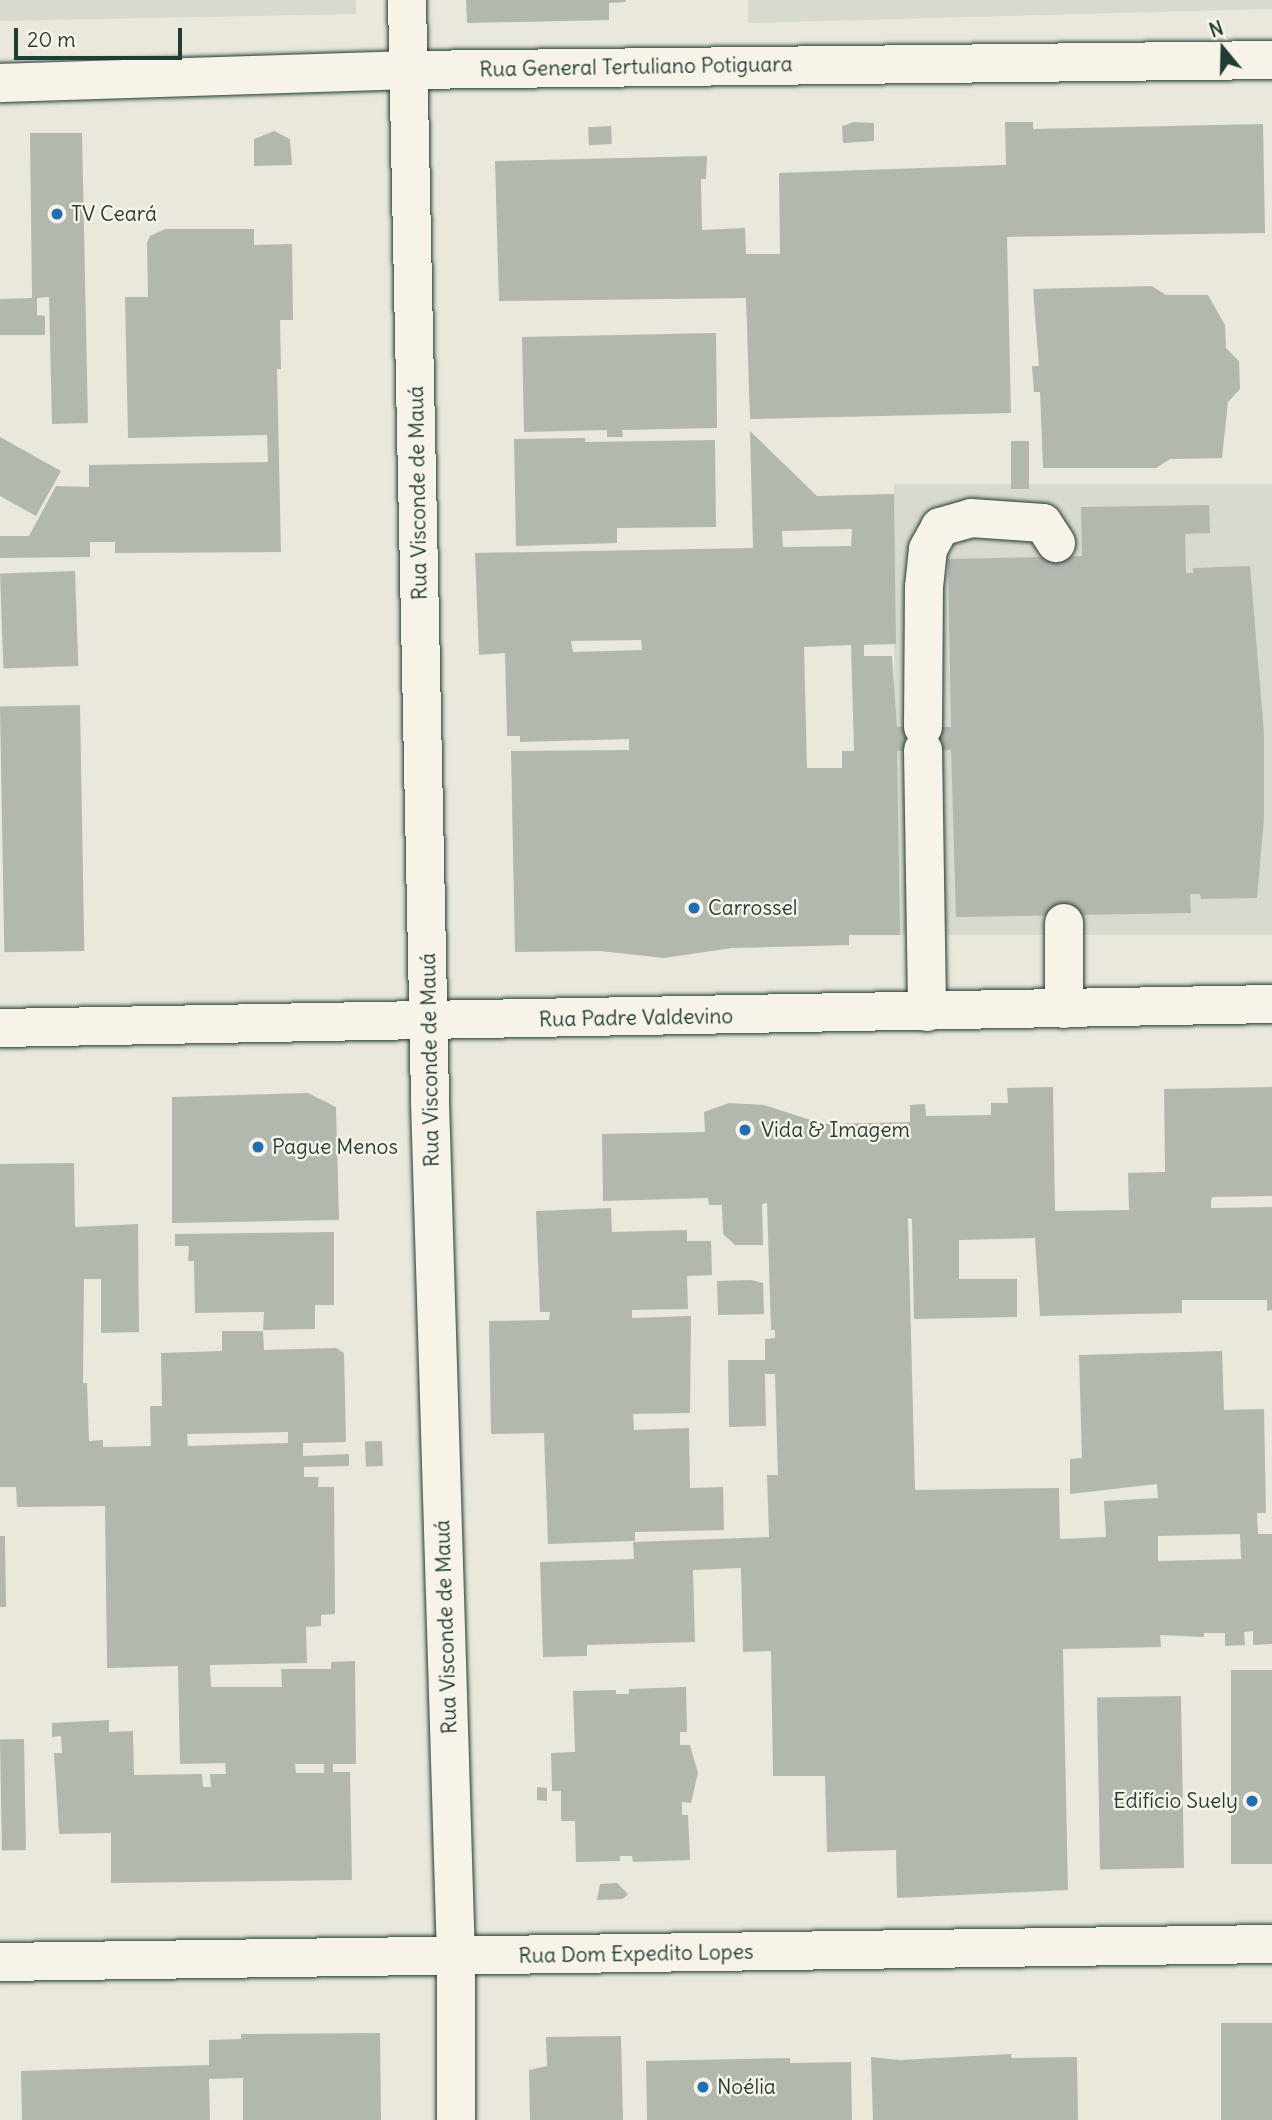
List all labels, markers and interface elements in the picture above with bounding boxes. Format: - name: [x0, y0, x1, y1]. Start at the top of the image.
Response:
- scale bar: [18, 14, 186, 58]
- north arrow: [1188, 14, 1258, 84]
- text: N: [1206, 16, 1226, 43]
- text: 20 m: [27, 26, 76, 53]
- street label: Rua General Tertuliano Potiguara: [479, 52, 793, 82]
- place label: TV Ceará: [71, 201, 157, 227]
- marker: TV Ceará: [49, 206, 65, 222]
- street label: Rua Visconde de Mauá: [404, 386, 432, 600]
- place label: Carrossel: [708, 895, 798, 921]
- marker: Carrossel: [686, 900, 702, 916]
- street label: Rua Visconde de Mauá: [416, 953, 444, 1167]
- street label: Rua Padre Valdevino: [539, 1004, 733, 1032]
- place label: Vida & Imagem: [761, 1117, 910, 1143]
- marker: Vida & Imagem: [735, 1120, 755, 1140]
- place label: Pague Menos: [272, 1134, 398, 1160]
- marker: Pague Menos: [250, 1139, 266, 1155]
- street label: Rua Visconde de Mauá: [430, 1519, 462, 1735]
- place label: Edifício Suely: [1113, 1788, 1238, 1814]
- marker: Edifício Suely: [1244, 1793, 1260, 1809]
- street label: Rua Dom Expedito Lopes: [518, 1939, 754, 1969]
- place label: Noélia: [717, 2074, 776, 2100]
- marker: Noélia: [695, 2079, 711, 2095]

